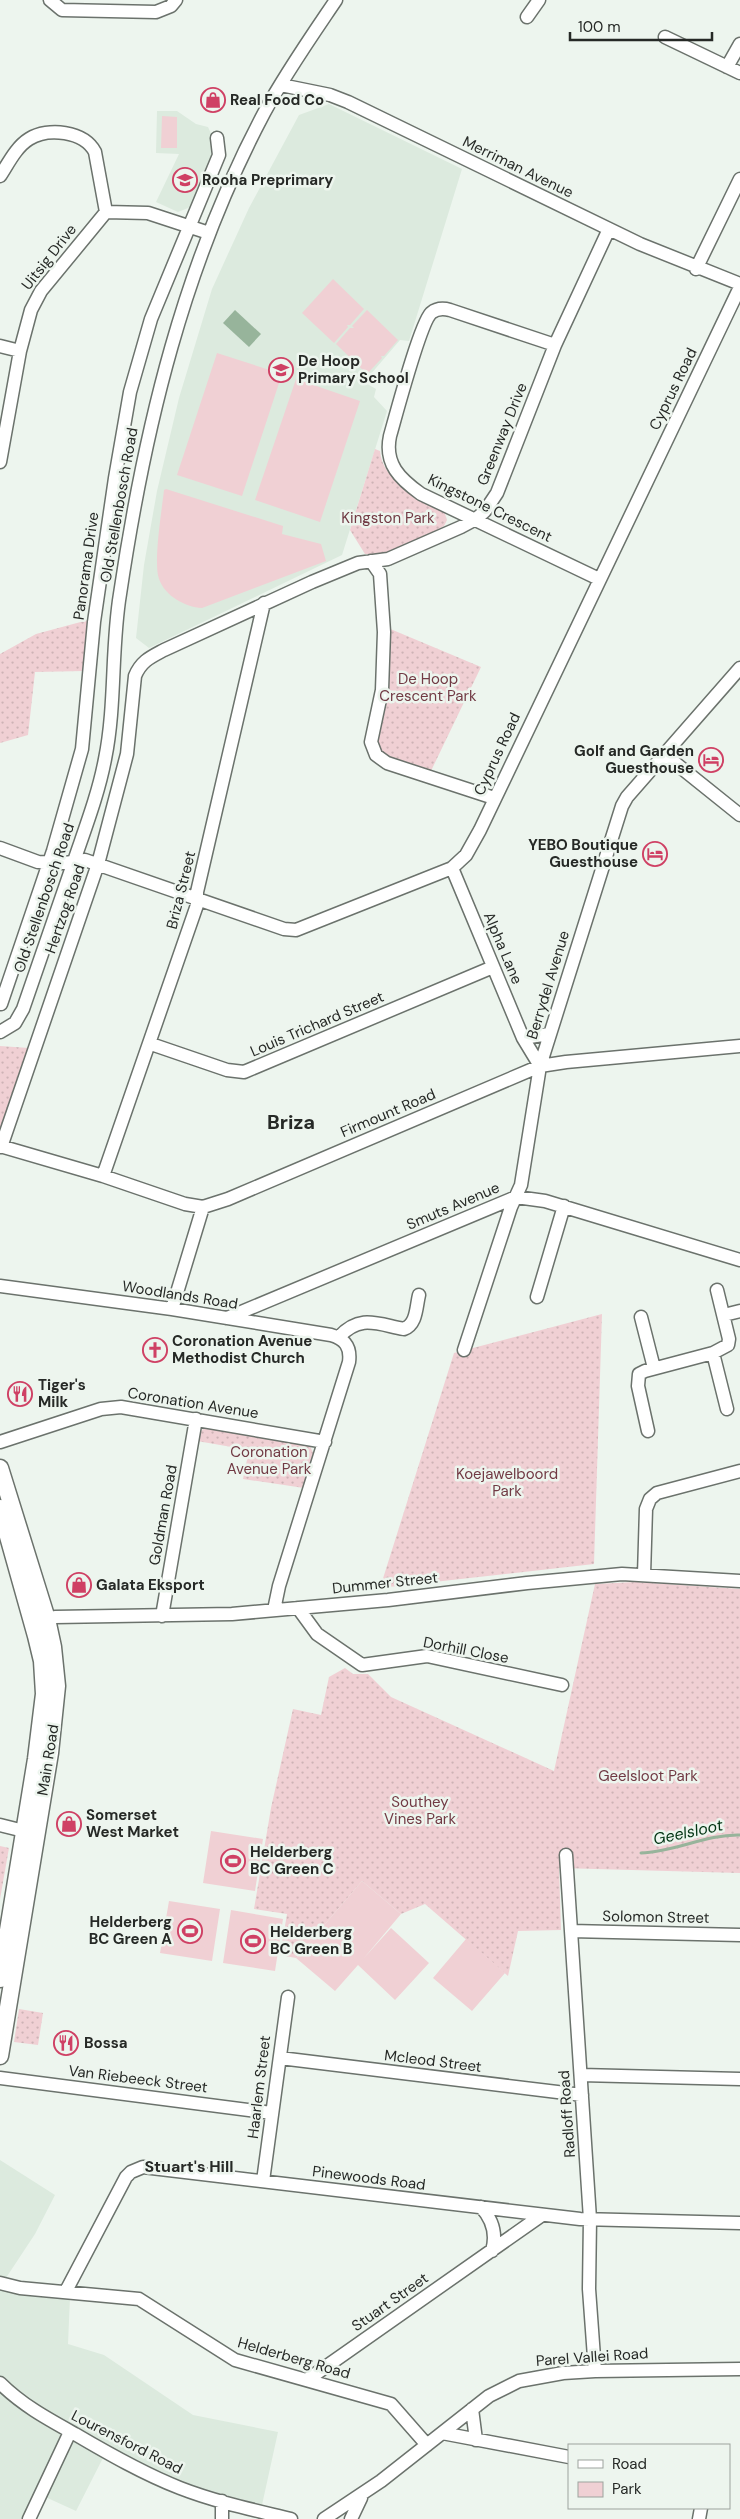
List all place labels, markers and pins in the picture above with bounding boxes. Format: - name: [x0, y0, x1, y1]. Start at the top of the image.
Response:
- shop icon: Real Food Co: [200, 87, 226, 113]
- place label: Real Food Co: [230, 90, 324, 110]
- school or university icon: Rooha Preprimary: [172, 167, 198, 193]
- place label: Rooha Preprimary: [202, 170, 333, 190]
- place label: De Hoop Primary School: [298, 351, 409, 388]
- school or university icon: De Hoop Primary School: [268, 357, 294, 383]
- place label: Golf and Garden Guesthouse: [574, 741, 694, 778]
- hotel icon: Golf and Garden Guesthouse: [698, 747, 724, 773]
- place label: YEBO Boutique Guesthouse: [528, 835, 638, 872]
- hotel icon: YEBO Boutique Guesthouse: [642, 841, 668, 867]
- place label: Coronation Avenue Methodist Church: [172, 1331, 312, 1368]
- church icon: Coronation Avenue Methodist Church: [142, 1337, 168, 1363]
- place label: Tiger's Milk: [38, 1375, 86, 1412]
- restaurant icon: Tiger's Milk: [7, 1381, 33, 1407]
- shop icon: Galata Eksport: [66, 1572, 92, 1598]
- place label: Galata Eksport: [96, 1575, 205, 1595]
- place label: Somerset West Market: [86, 1805, 179, 1842]
- shop icon: Somerset West Market: [56, 1811, 82, 1837]
- place label: Helderberg BC Green C: [250, 1842, 334, 1879]
- sports icon: Helderberg BC Green C: [220, 1848, 246, 1874]
- place label: Helderberg BC Green A: [89, 1912, 172, 1949]
- sports icon: Helderberg BC Green A: [177, 1918, 203, 1944]
- place label: Helderberg BC Green B: [270, 1922, 353, 1959]
- sports icon: Helderberg BC Green B: [240, 1928, 266, 1954]
- restaurant icon: Bossa: [53, 2030, 79, 2056]
- place label: Bossa: [84, 2033, 127, 2053]

